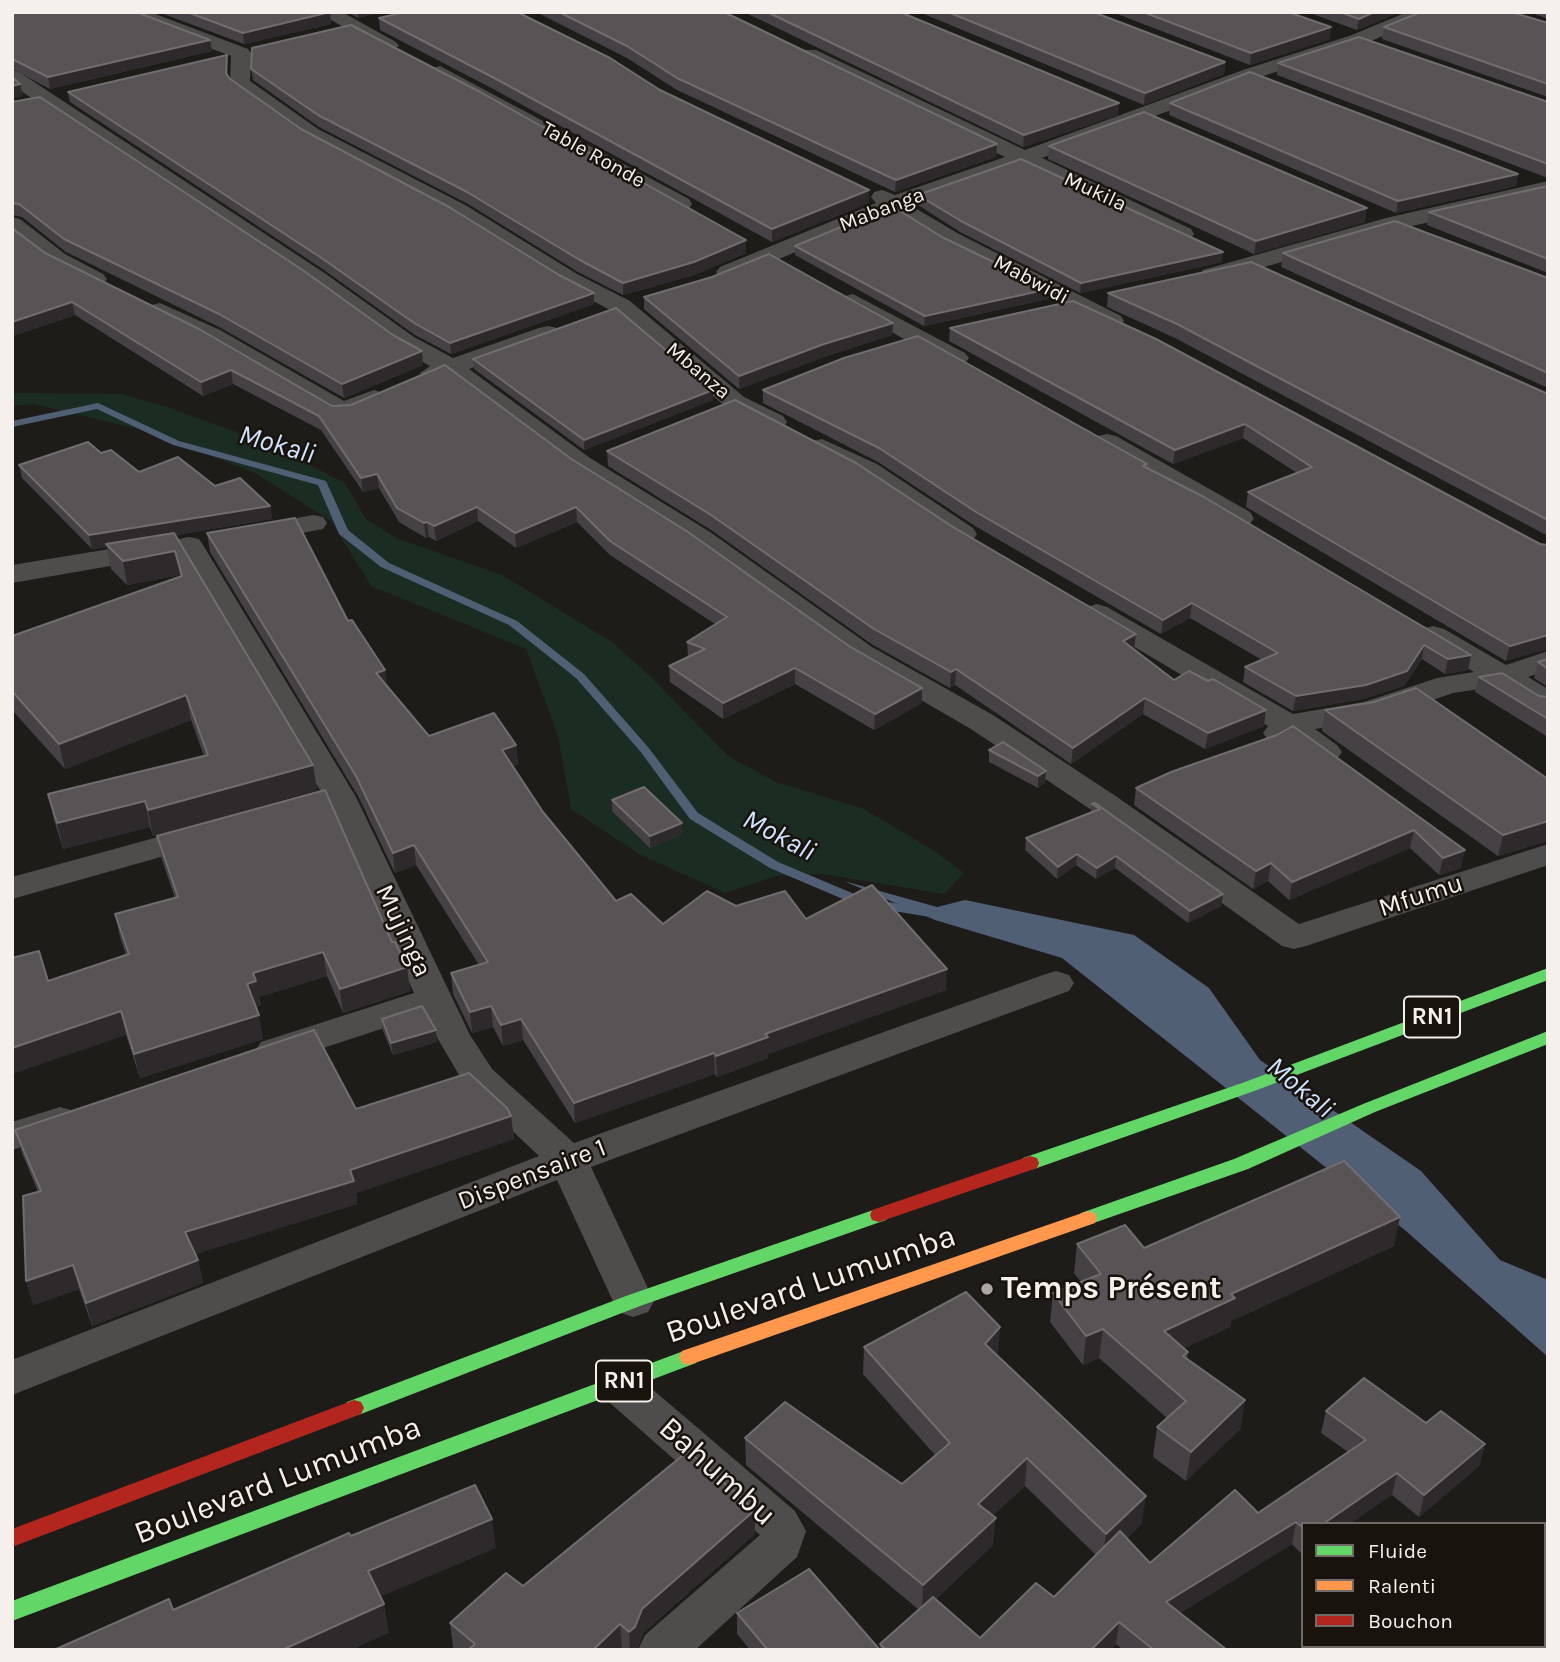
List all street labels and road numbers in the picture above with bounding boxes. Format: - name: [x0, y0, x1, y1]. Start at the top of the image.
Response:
- street label: Table Ronde: [537, 116, 649, 194]
- street label: Mukila: [1060, 167, 1130, 217]
- street label: Mabanga: [836, 182, 928, 238]
- street label: Mabwidi: [989, 250, 1073, 310]
- street label: Mbanza: [661, 337, 735, 405]
- street label: Mfumu: [1375, 868, 1467, 924]
- street label: Mujinga: [368, 880, 438, 982]
- road number: RN1: [1404, 996, 1460, 1037]
- street label: Dispensaire 1: [454, 1132, 610, 1218]
- street label: Boulevard Lumumba: [661, 1217, 961, 1353]
- road number: RN1: [596, 1360, 652, 1401]
- street label: Boulevard Lumumba: [129, 1409, 427, 1553]
- street label: Bahumbu: [650, 1409, 784, 1535]

